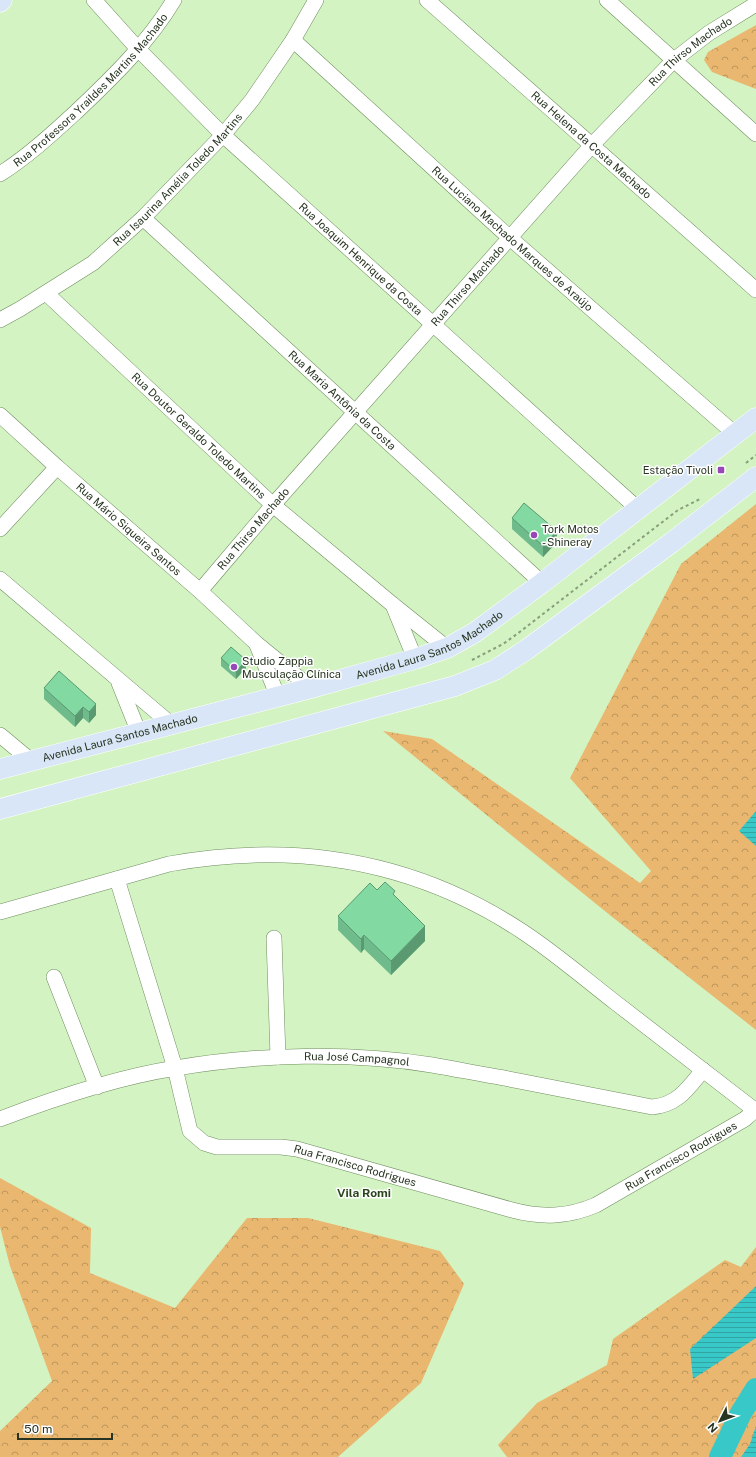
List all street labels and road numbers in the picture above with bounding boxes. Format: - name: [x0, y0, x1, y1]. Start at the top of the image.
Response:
- street label: Rua Professora Yraildes Martins Machado: [11, 11, 170, 169]
- street label: Rua Thirso Machado: [646, 14, 734, 89]
- street label: Rua Helena da Costa Machado: [529, 89, 654, 201]
- street label: Rua Isaurina Amélia Toledo Martins: [110, 111, 245, 248]
- street label: Rua Luciano Machado Marques de Araújo: [430, 164, 595, 313]
- street label: Rua Joaquim Henrique da Costa: [297, 200, 425, 318]
- street label: Rua Thirso Machado: [429, 243, 506, 328]
- street label: Rua Maria Antônia da Costa: [286, 348, 398, 452]
- street label: Rua Doutor Geraldo Toledo Martins: [129, 370, 268, 501]
- street label: Rua Mário Siqueira Santos: [74, 480, 184, 578]
- street label: Rua Thirso Machado: [215, 485, 291, 572]
- street label: Avenida Laura Santos Machado: [354, 608, 505, 681]
- street label: Avenida Laura Santos Machado: [41, 712, 199, 764]
- street label: Rua José Campagnol: [304, 1050, 410, 1068]
- street label: Rua Francisco Rodrigues: [623, 1119, 739, 1193]
- street label: Rua Francisco Rodrigues: [292, 1142, 418, 1189]

